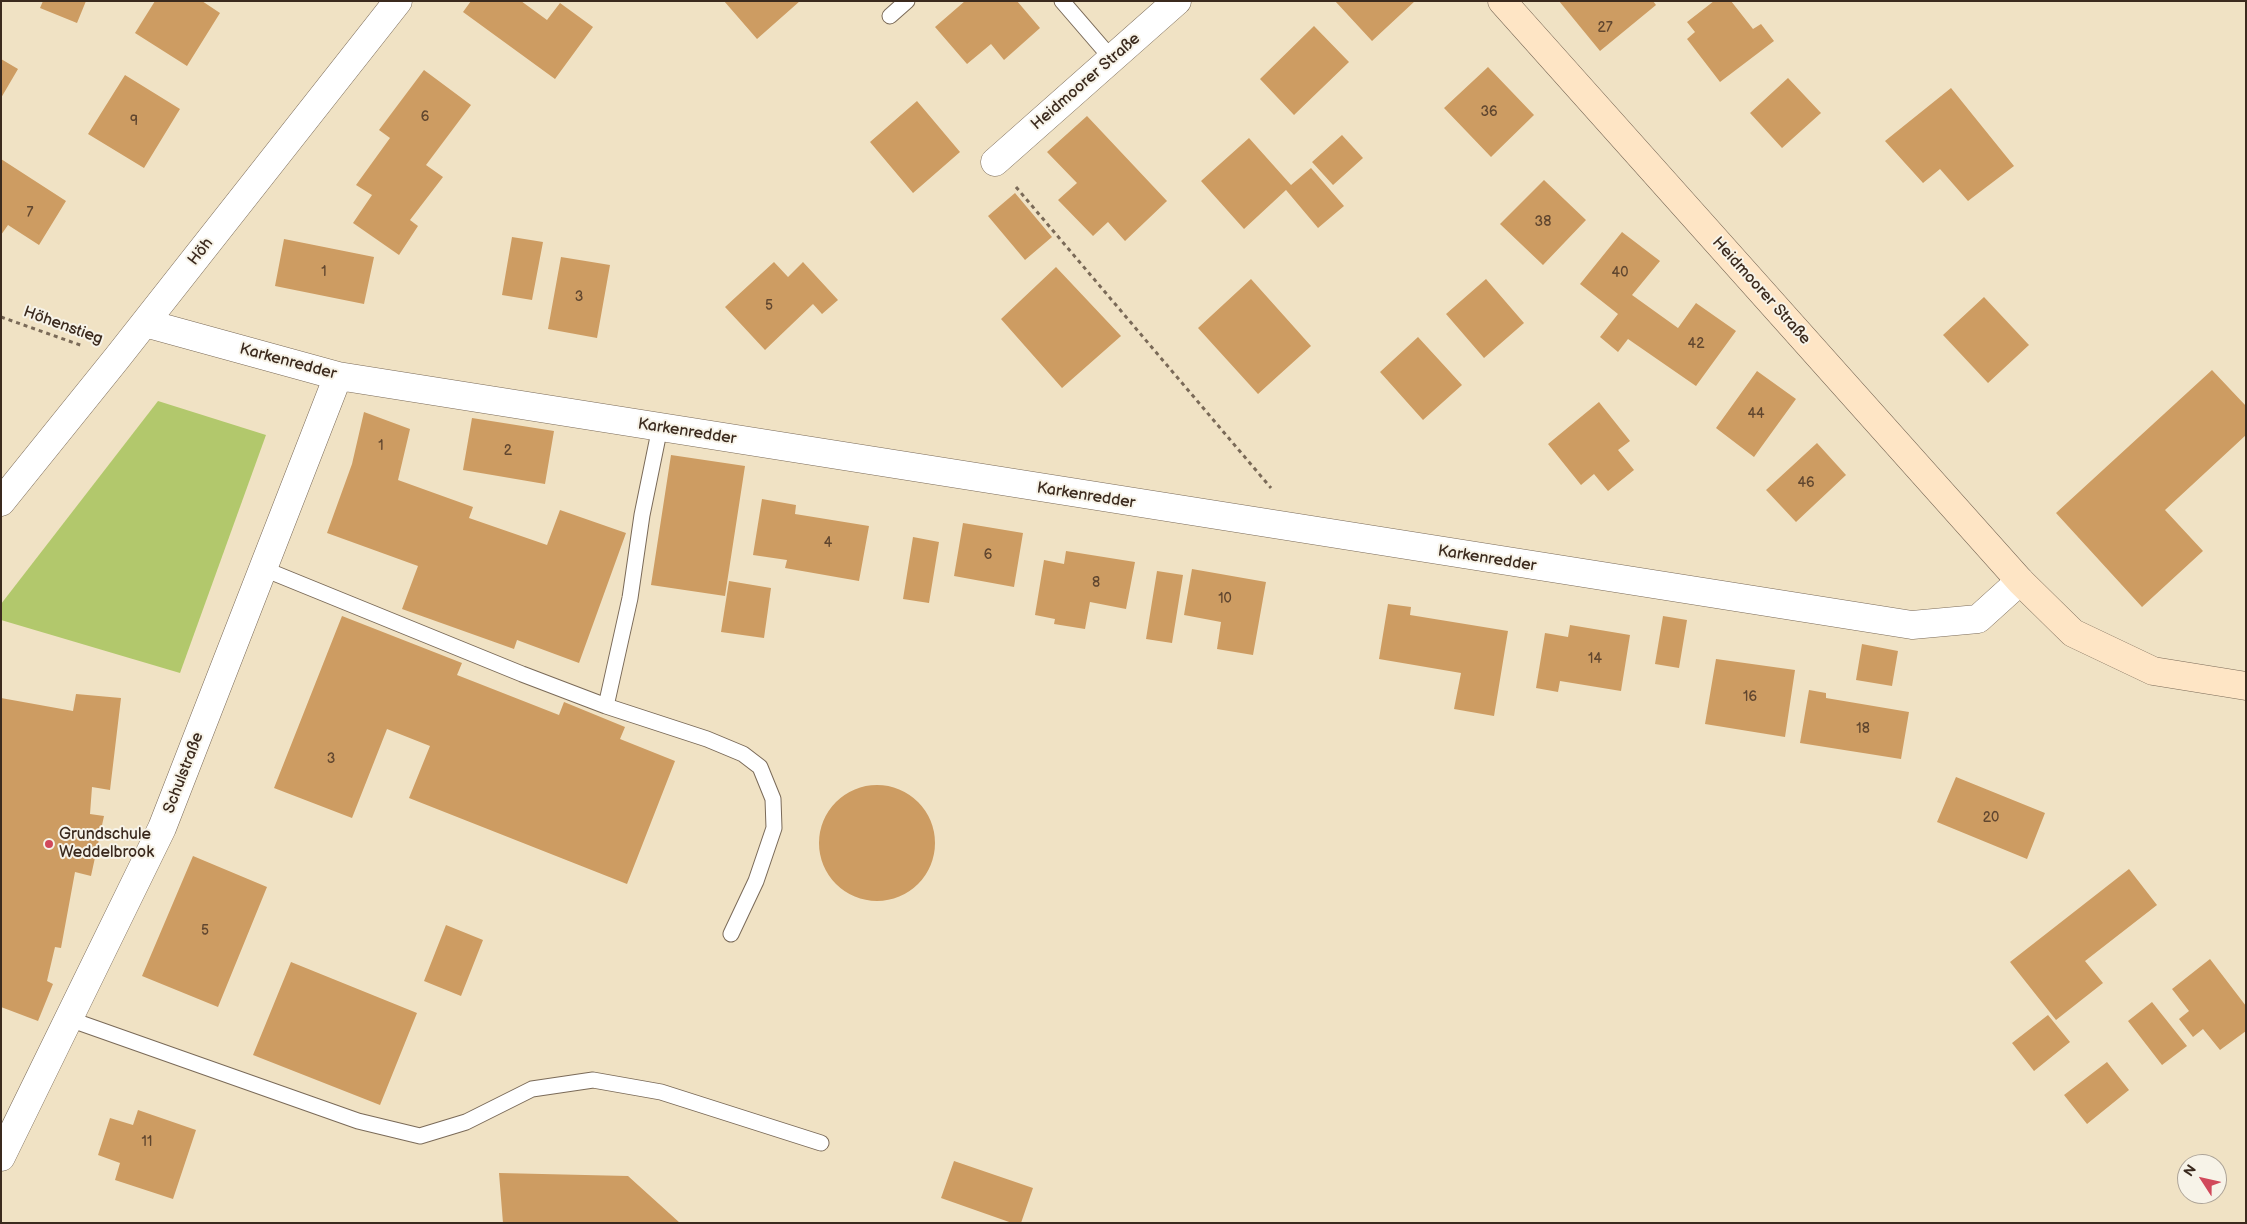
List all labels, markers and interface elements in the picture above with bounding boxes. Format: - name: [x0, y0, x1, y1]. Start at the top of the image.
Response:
- house number: 27: [1597, 20, 1613, 36]
- street label: Heidmoorer Straße: [1028, 29, 1144, 135]
- house number: 36: [1480, 104, 1498, 120]
- house number: 6: [421, 109, 429, 125]
- house number: 9: [130, 113, 138, 129]
- house number: 7: [27, 205, 33, 221]
- house number: 38: [1535, 214, 1551, 230]
- street label: Heidmoorer Straße: [1708, 233, 1814, 349]
- street label: Höh: [184, 234, 218, 270]
- house number: 1: [321, 264, 327, 280]
- house number: 40: [1612, 265, 1628, 281]
- house number: 3: [575, 289, 583, 305]
- house number: 5: [765, 298, 773, 314]
- street label: Höhenstieg: [21, 303, 105, 349]
- house number: 42: [1688, 336, 1704, 352]
- street label: Karkenredder: [237, 340, 339, 384]
- house number: 44: [1747, 406, 1765, 422]
- street label: Karkenredder: [636, 415, 738, 449]
- house number: 1: [378, 438, 384, 454]
- house number: 2: [504, 443, 512, 459]
- house number: 46: [1797, 475, 1815, 491]
- street label: Karkenredder: [1035, 479, 1137, 513]
- house number: 4: [824, 535, 832, 551]
- street label: Karkenredder: [1436, 542, 1538, 576]
- house number: 6: [984, 547, 992, 563]
- house number: 8: [1092, 575, 1100, 591]
- house number: 10: [1218, 591, 1232, 607]
- house number: 14: [1588, 651, 1602, 667]
- house number: 16: [1743, 689, 1757, 705]
- house number: 18: [1856, 721, 1870, 737]
- street label: Schulstraße: [160, 730, 208, 816]
- house number: 3: [327, 751, 335, 767]
- house number: 20: [1983, 810, 1999, 826]
- place label: Grundschule Weddelbrook: [59, 825, 154, 863]
- marker: Grundschule Weddelbrook: [43, 838, 55, 850]
- house number: 5: [201, 923, 209, 939]
- house number: 11: [142, 1134, 152, 1150]
- north arrow: [2177, 1154, 2227, 1204]
- text: N: [2180, 1162, 2200, 1180]

